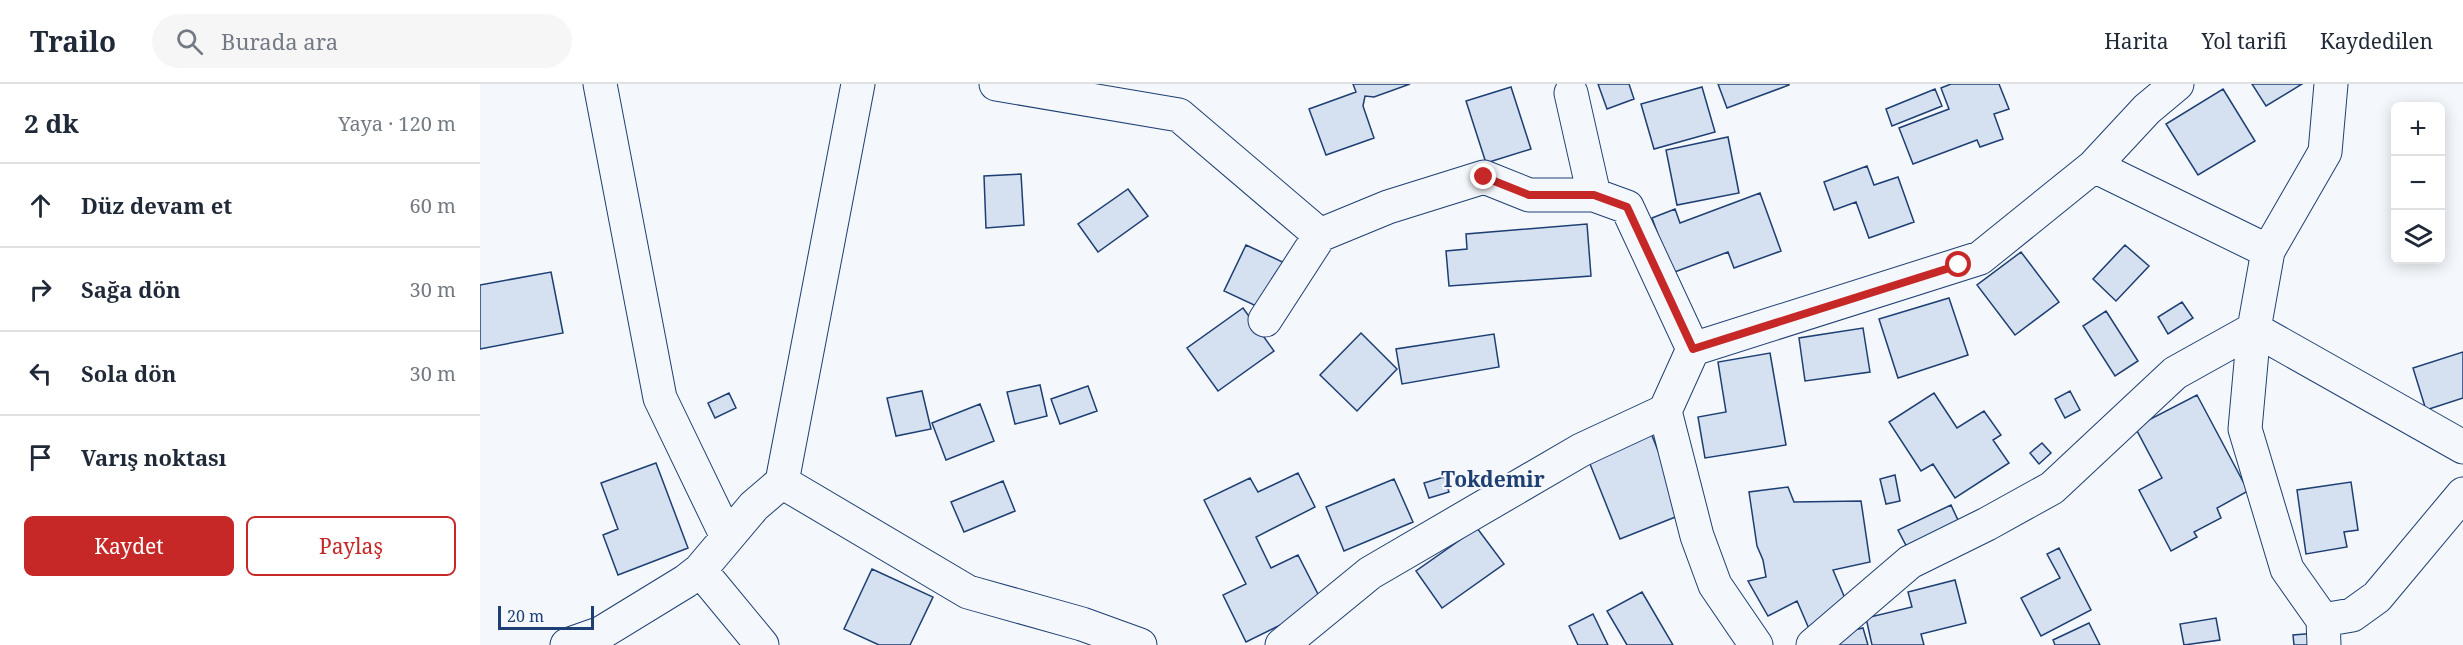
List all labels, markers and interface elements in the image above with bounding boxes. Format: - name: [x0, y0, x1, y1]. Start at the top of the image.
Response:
- search box: [152, 14, 572, 68]
- text: Trailo: [30, 22, 116, 60]
- icon: search: [173, 25, 206, 58]
- text: Burada ara: [221, 26, 338, 56]
- text: Harita: [2104, 27, 2168, 55]
- text: Yol tarifi: [2201, 27, 2287, 55]
- text: Kaydedilen: [2320, 27, 2433, 55]
- map controls: [2391, 102, 2445, 264]
- button: +: [2391, 102, 2445, 156]
- text: 2 dk: [24, 105, 79, 141]
- text: Yaya · 120 m: [338, 110, 456, 137]
- button: −: [2391, 156, 2445, 210]
- route end: [1470, 163, 1496, 189]
- icon: ahead: [24, 189, 57, 222]
- text: Düz devam et: [81, 190, 232, 220]
- text: 60 m: [410, 192, 456, 219]
- button: layers: [2391, 210, 2445, 264]
- route start: [1945, 251, 1971, 277]
- icon: right: [24, 273, 57, 306]
- text: Sağa dön: [81, 274, 181, 304]
- text: 30 m: [410, 276, 456, 303]
- icon: left: [24, 357, 57, 390]
- text: Sola dön: [81, 358, 176, 388]
- text: 30 m: [410, 360, 456, 387]
- icon: arrive: [24, 441, 57, 474]
- text: Varış noktası: [81, 442, 226, 472]
- district label: Tokdemir: [1441, 465, 1545, 493]
- button: Kaydet: [24, 516, 234, 576]
- button: Paylaş: [246, 516, 456, 576]
- scale bar: [498, 603, 594, 630]
- text: 20 m: [507, 605, 544, 627]

